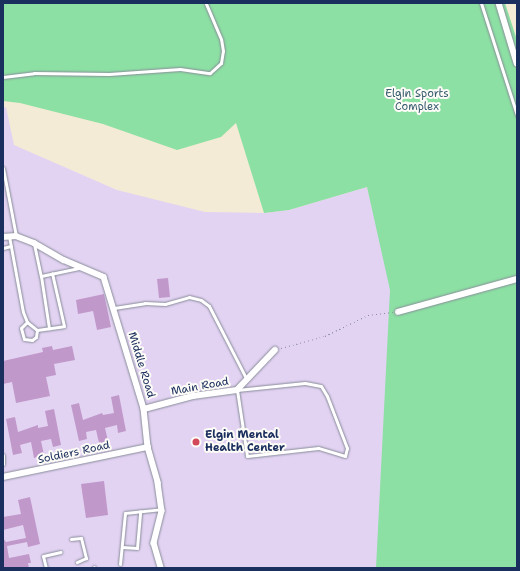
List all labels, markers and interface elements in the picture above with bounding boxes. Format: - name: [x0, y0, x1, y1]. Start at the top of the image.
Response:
- park label: Elgin Sports Complex: [385, 88, 449, 114]
- street label: Middle Road: [125, 330, 157, 400]
- street label: Main Road: [170, 375, 230, 399]
- place label: Elgin Mental Health Center: [205, 429, 285, 455]
- marker: Elgin Mental Health Center: [190, 436, 202, 448]
- street label: Soldiers Road: [37, 439, 111, 467]

